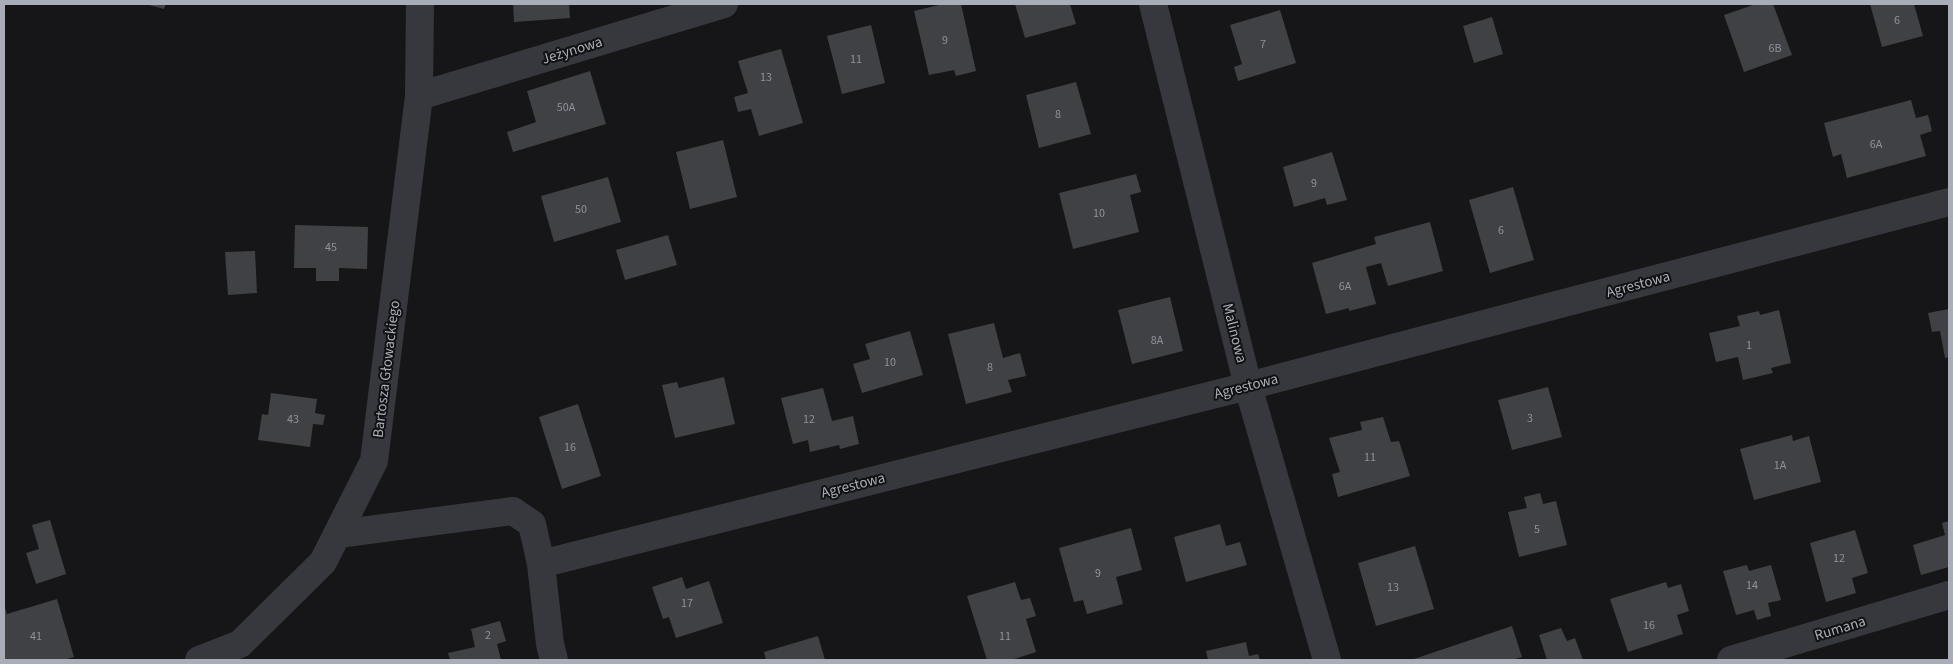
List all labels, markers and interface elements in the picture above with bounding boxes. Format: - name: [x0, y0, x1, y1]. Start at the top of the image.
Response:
- house number: 6: [1894, 12, 1900, 29]
- street label: Jeżynowa: [539, 31, 605, 70]
- house number: 9: [942, 32, 948, 49]
- house number: 7: [1260, 36, 1266, 53]
- house number: 6B: [1768, 40, 1782, 57]
- house number: 11: [850, 51, 862, 68]
- house number: 13: [760, 69, 772, 86]
- house number: 50A: [557, 99, 576, 116]
- house number: 8: [1055, 106, 1061, 123]
- house number: 6A: [1870, 136, 1883, 153]
- house number: 9: [1311, 175, 1317, 192]
- house number: 50: [575, 201, 587, 218]
- house number: 10: [1093, 205, 1105, 222]
- house number: 6: [1498, 222, 1504, 239]
- house number: 45: [325, 239, 337, 256]
- street label: Agrestowa: [1604, 266, 1672, 303]
- house number: 6A: [1339, 278, 1352, 295]
- street label: Bartosza Głowackiego: [368, 299, 405, 439]
- street label: Malinowa: [1217, 301, 1252, 365]
- house number: 8A: [1151, 332, 1164, 349]
- house number: 1: [1746, 337, 1752, 354]
- house number: 10: [884, 354, 896, 371]
- house number: 8: [987, 359, 993, 376]
- street label: Agrestowa: [1212, 368, 1280, 405]
- house number: 3: [1527, 410, 1533, 427]
- house number: 43: [287, 411, 299, 428]
- house number: 12: [803, 411, 815, 428]
- house number: 16: [564, 439, 576, 456]
- house number: 11: [1364, 449, 1376, 466]
- house number: 1A: [1774, 457, 1787, 474]
- street label: Agrestowa: [819, 467, 887, 504]
- house number: 5: [1534, 521, 1540, 538]
- house number: 12: [1833, 550, 1845, 567]
- house number: 9: [1095, 565, 1101, 582]
- house number: 14: [1746, 577, 1758, 594]
- house number: 13: [1387, 579, 1399, 596]
- house number: 17: [681, 595, 693, 612]
- street label: Rumana: [1812, 611, 1868, 646]
- house number: 16: [1643, 617, 1655, 634]
- house number: 2: [485, 627, 491, 644]
- house number: 41: [30, 628, 42, 645]
- house number: 11: [999, 628, 1011, 645]

